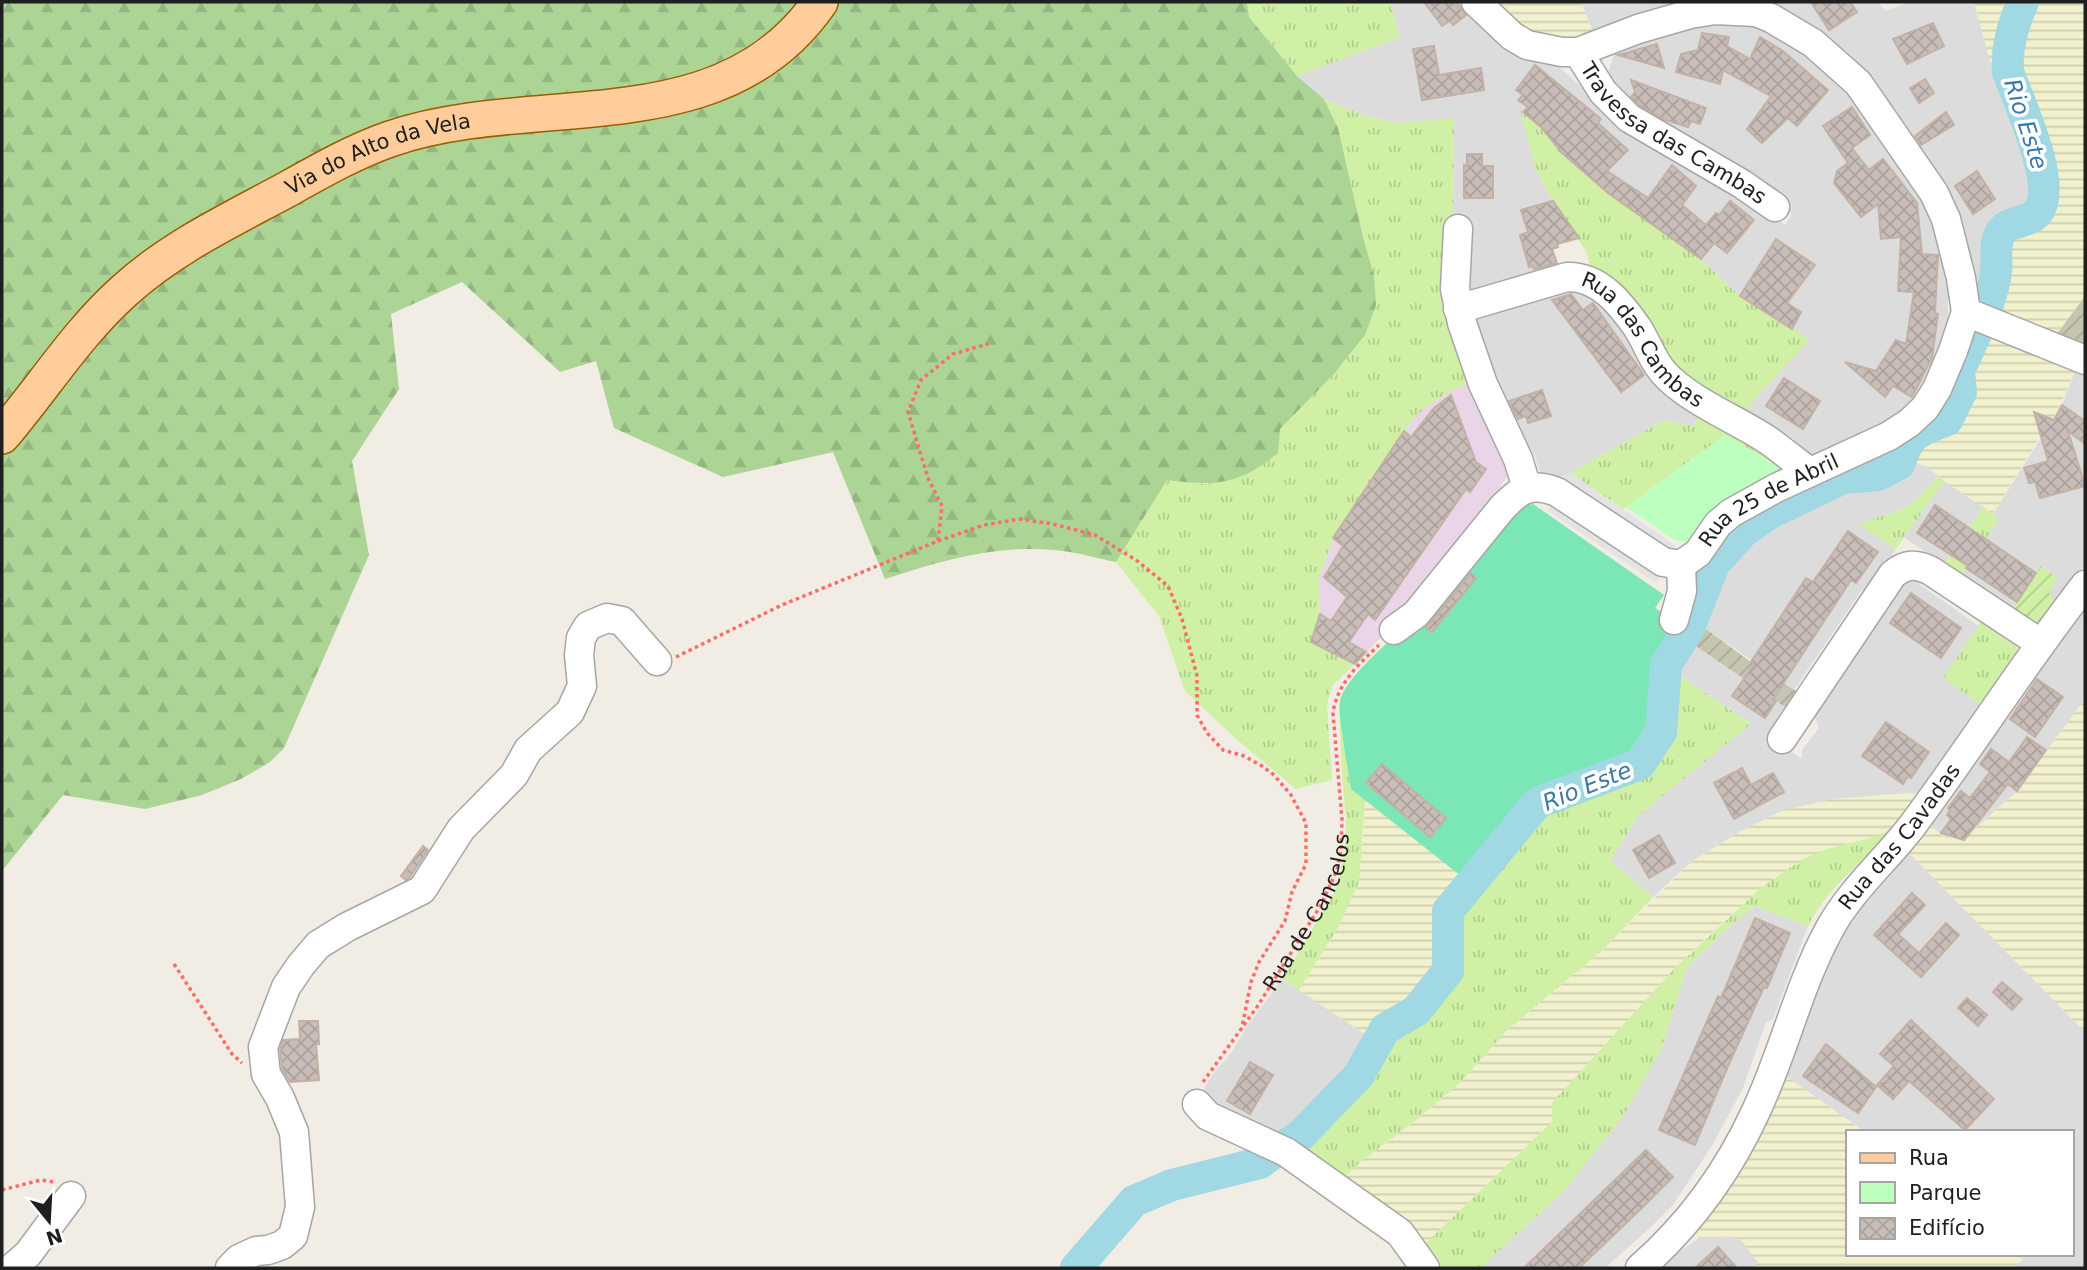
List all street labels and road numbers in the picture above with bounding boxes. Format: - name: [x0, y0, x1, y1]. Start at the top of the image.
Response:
- street label: Travessa das Cambas: [1575, 57, 1771, 209]
- street label: Via do Alto da Vela: [281, 109, 472, 200]
- street label: Rua das Cambas: [1578, 267, 1708, 412]
- street label: Rua 25 de Abril: [1694, 449, 1842, 551]
- street label: Rua das Cavadas: [1834, 759, 1965, 914]
- street label: Rua de Cancelos: [1258, 833, 1354, 995]

